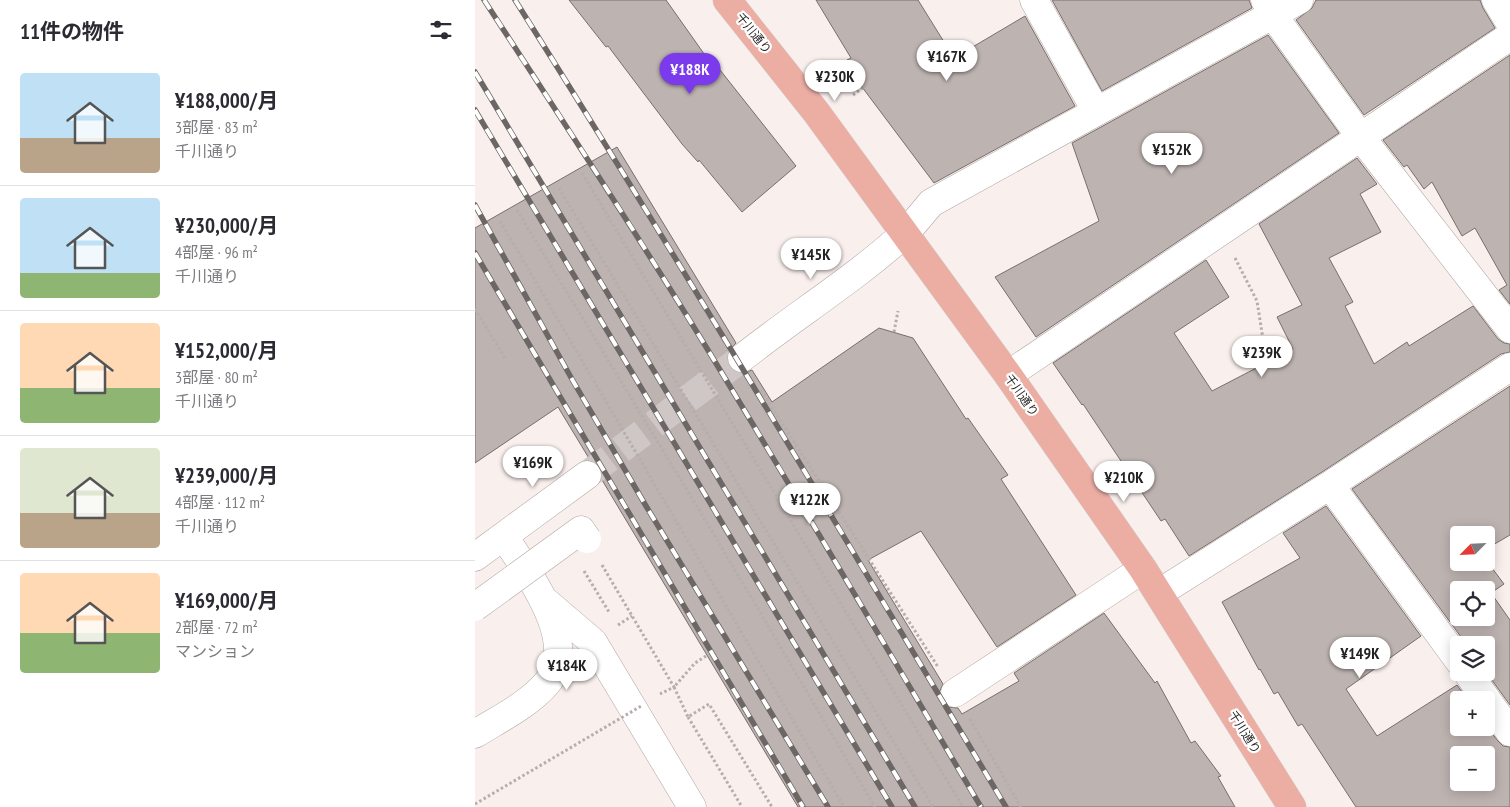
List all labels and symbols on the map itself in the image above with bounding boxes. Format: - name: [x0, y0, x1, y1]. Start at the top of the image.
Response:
- street label: 千川通り: [733, 10, 775, 56]
- pin: ¥167K: [912, 39, 982, 82]
- pin: ¥188K: [655, 52, 725, 95]
- pin: ¥230K: [800, 59, 870, 102]
- pin: ¥152K: [1137, 132, 1207, 175]
- pin: ¥145K: [776, 238, 846, 280]
- pin: ¥239K: [1227, 336, 1297, 378]
- street label: 千川通り: [1002, 371, 1042, 419]
- pin: ¥169K: [498, 446, 568, 488]
- pin: ¥210K: [1089, 460, 1159, 503]
- pin: ¥122K: [775, 482, 845, 525]
- north arrow: [1450, 526, 1495, 571]
- pin: ¥149K: [1325, 636, 1395, 679]
- pin: ¥184K: [532, 648, 602, 691]
- street label: 千川通り: [1226, 708, 1264, 756]

